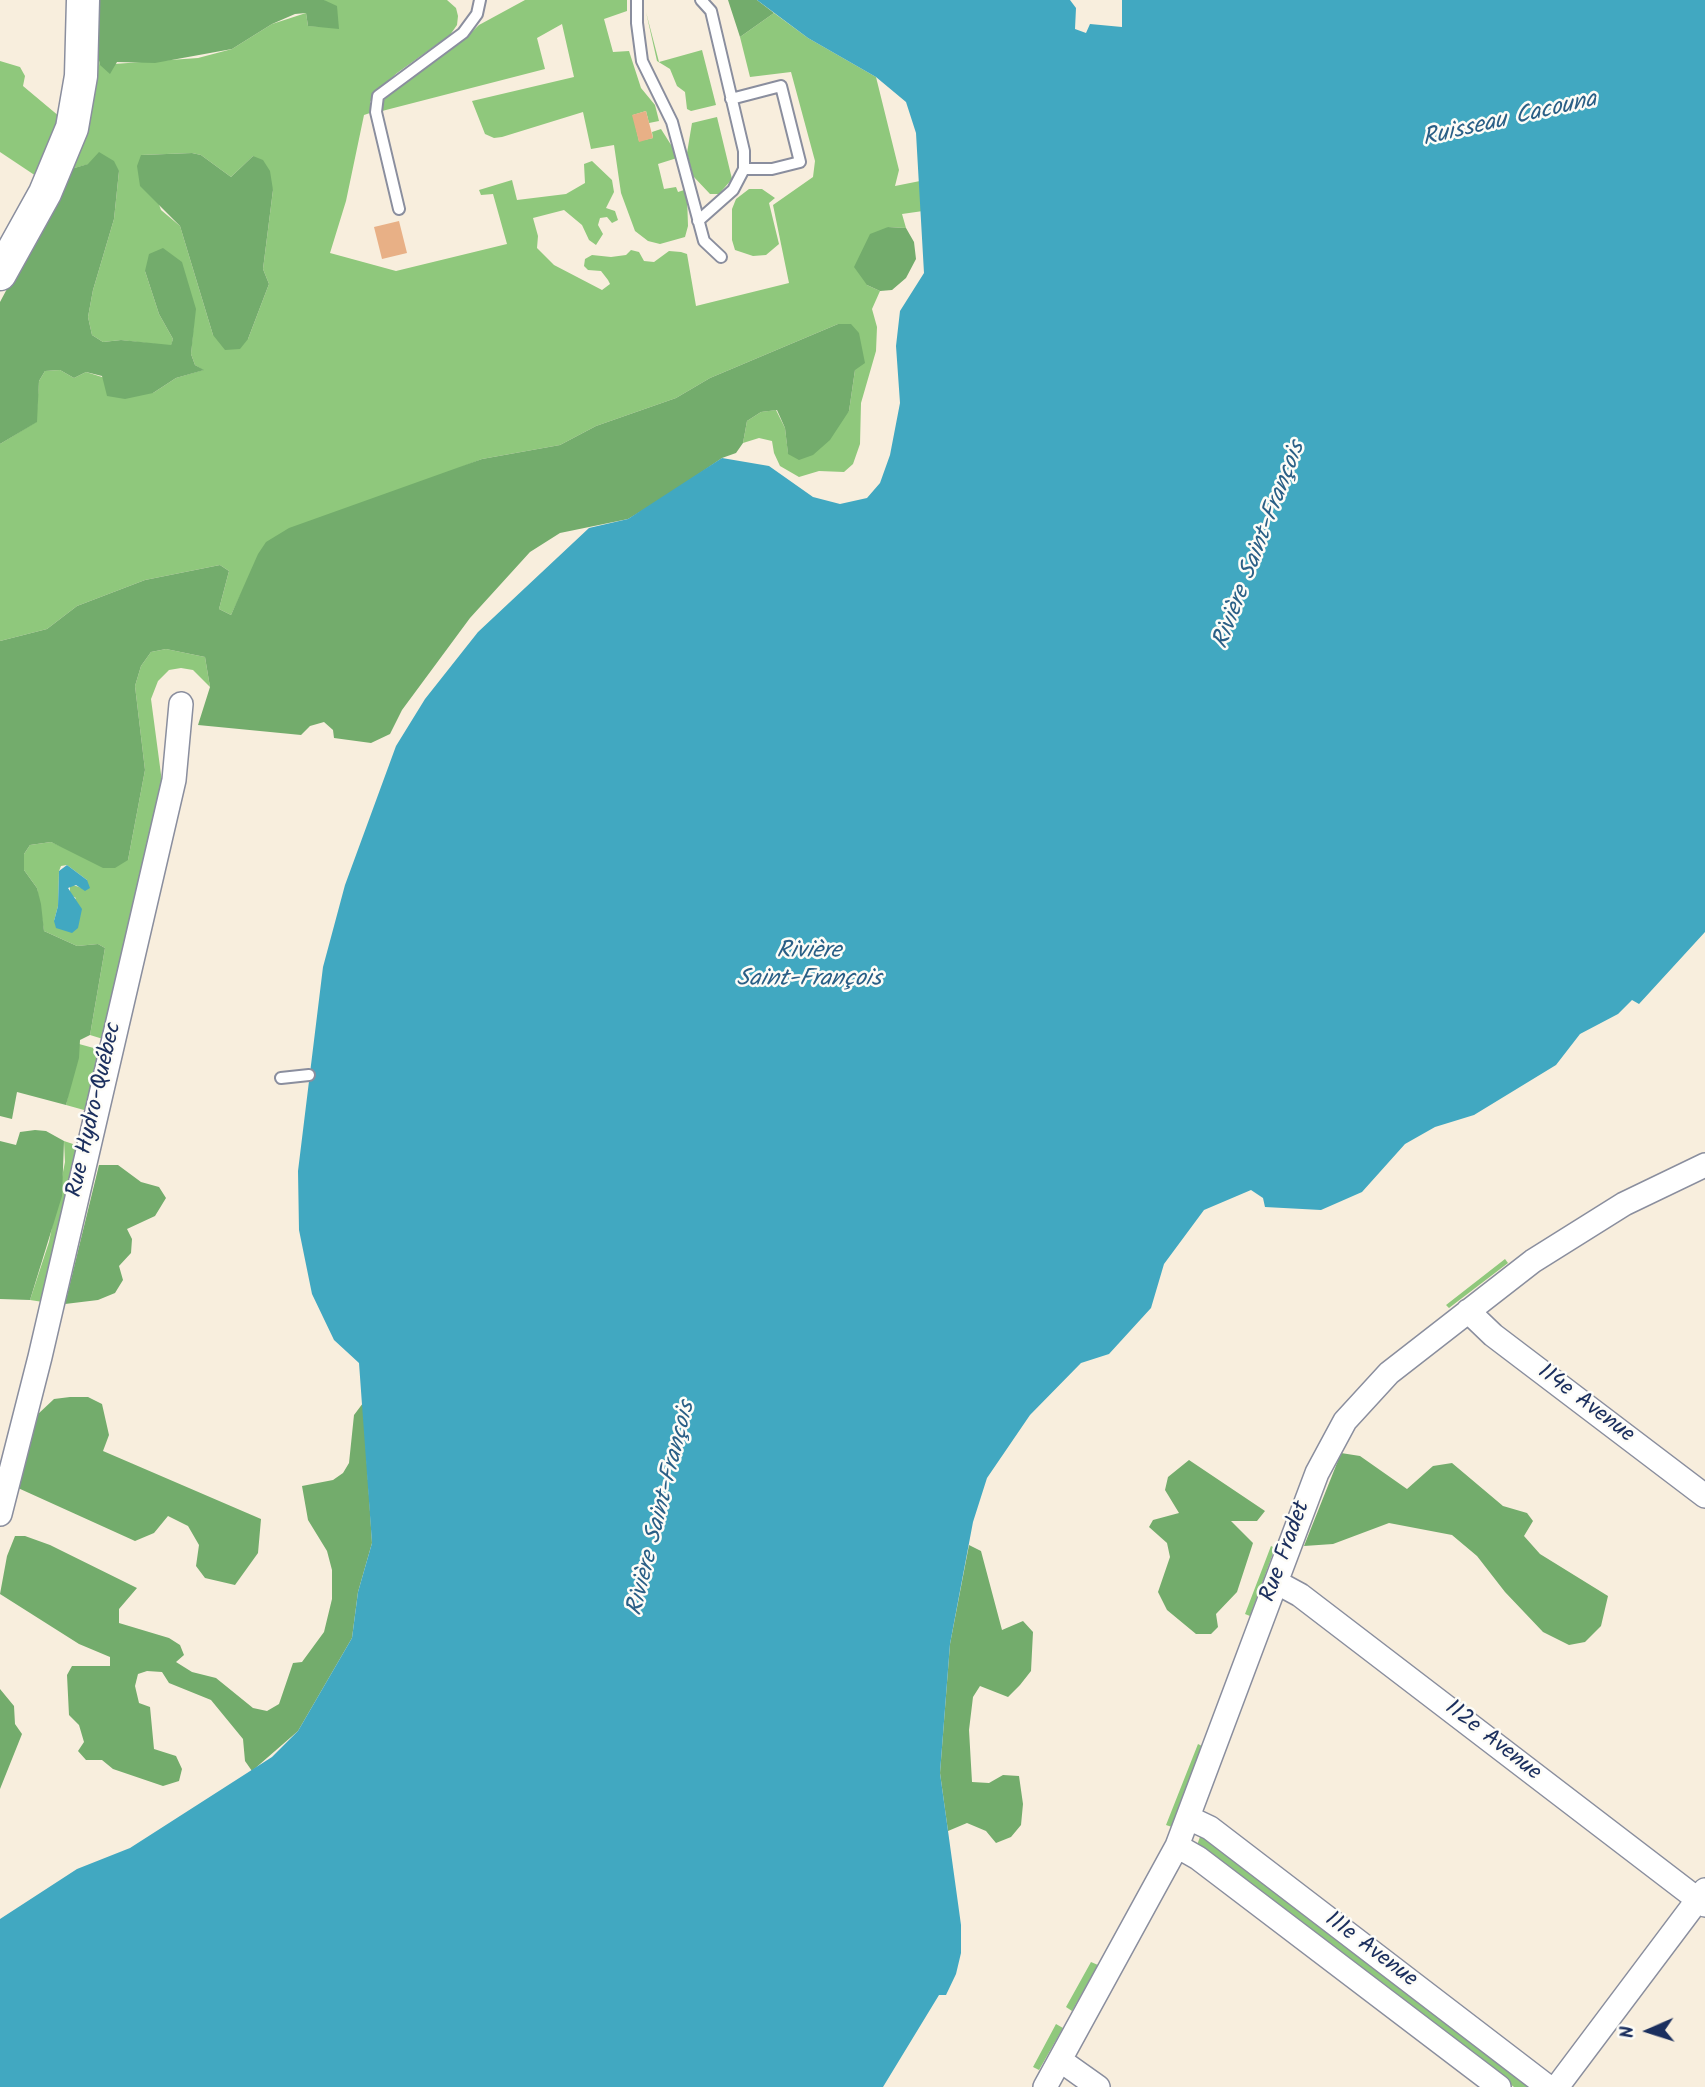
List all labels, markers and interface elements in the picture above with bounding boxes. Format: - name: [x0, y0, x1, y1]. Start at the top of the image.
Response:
- water label: Ruisseau Cacouna: [1420, 87, 1600, 155]
- water label: Rivière Saint-François: [1208, 438, 1314, 654]
- water label: Rivière Saint-François: [737, 939, 881, 995]
- street label: Rue Hydro-Québec: [62, 1020, 130, 1200]
- street label: 114e Avenue: [1531, 1360, 1639, 1450]
- water label: Rivière Saint-François: [622, 1399, 704, 1619]
- street label: Rue Fradet: [1256, 1498, 1318, 1606]
- street label: 112e Avenue: [1438, 1696, 1546, 1788]
- street label: 111e Avenue: [1318, 1907, 1422, 1995]
- north arrow: [1614, 1996, 1684, 2066]
- text: N: [1613, 2025, 1643, 2039]

